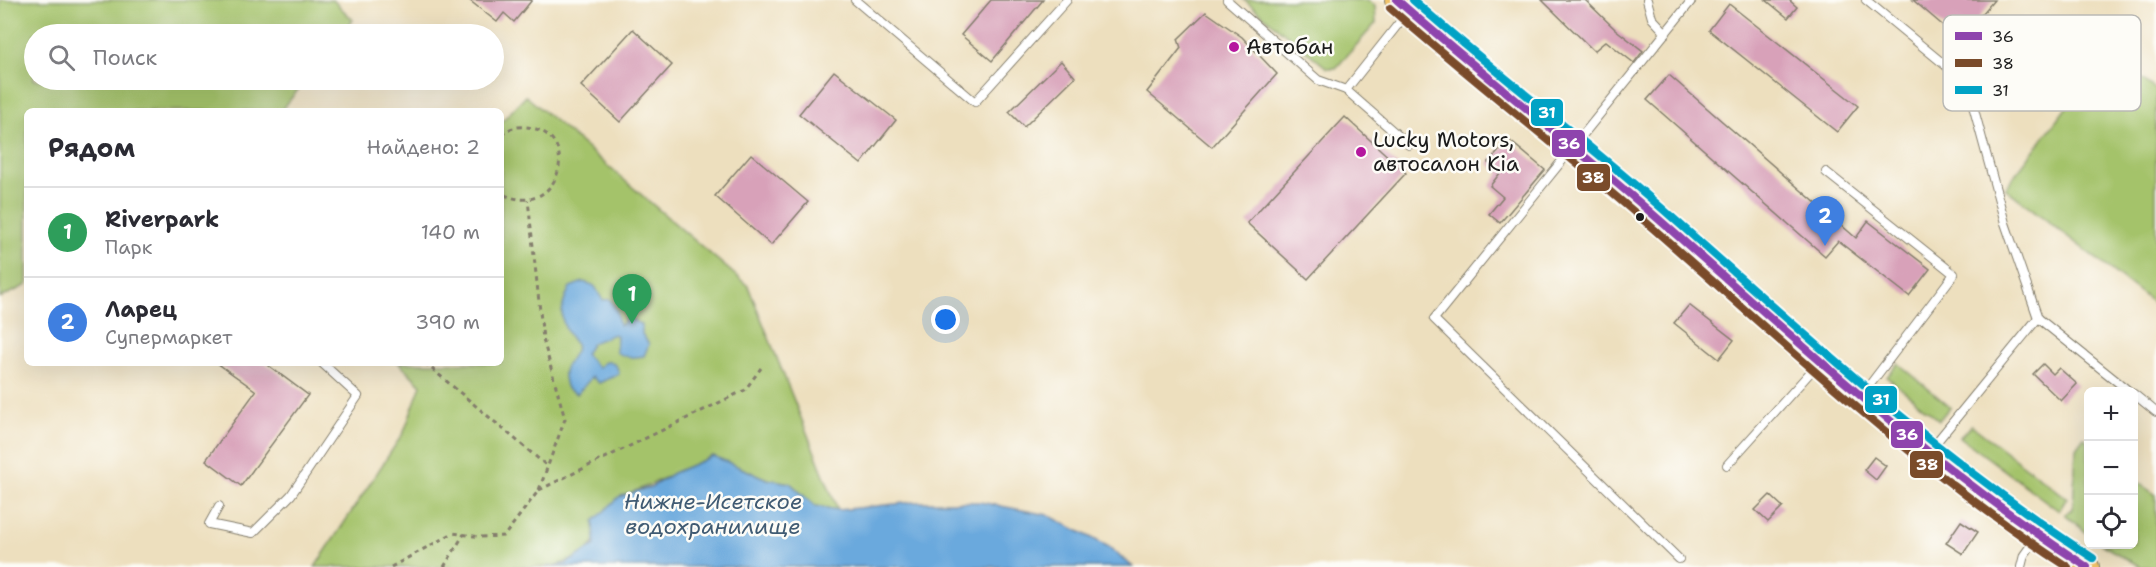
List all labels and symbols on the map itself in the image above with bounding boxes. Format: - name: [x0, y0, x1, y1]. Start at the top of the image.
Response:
- legend: [1943, 15, 2141, 111]
- text: 36: [1992, 26, 2014, 47]
- place label: Автобан: [1246, 33, 1333, 61]
- marker: Автобан: [1227, 40, 1241, 54]
- text: 38: [1992, 53, 2014, 74]
- text: 31: [1992, 80, 2009, 101]
- line badge: 31: [1530, 98, 1564, 127]
- text: 31: [1538, 102, 1556, 123]
- place label: Lucky Motors, автосалон Kia: [1373, 126, 1519, 178]
- line badge: 36: [1551, 129, 1586, 158]
- text: 36: [1558, 133, 1580, 154]
- marker: Lucky Motors, автосалон Kia: [1354, 145, 1368, 159]
- line badge: 38: [1576, 163, 1611, 192]
- text: 38: [1582, 167, 1604, 188]
- pin: 2: [1806, 196, 1844, 246]
- unlabelled marker: [1634, 211, 1646, 223]
- pin: 1: [612, 274, 652, 324]
- your location: [931, 305, 960, 334]
- line badge: 31: [1864, 385, 1898, 414]
- text: 31: [1872, 389, 1890, 410]
- line badge: 36: [1890, 420, 1924, 449]
- text: 36: [1896, 424, 1918, 445]
- line badge: 38: [1909, 450, 1944, 479]
- text: 38: [1916, 454, 1938, 475]
- water label: Нижне-Исетское водохранилище: [624, 487, 802, 541]

